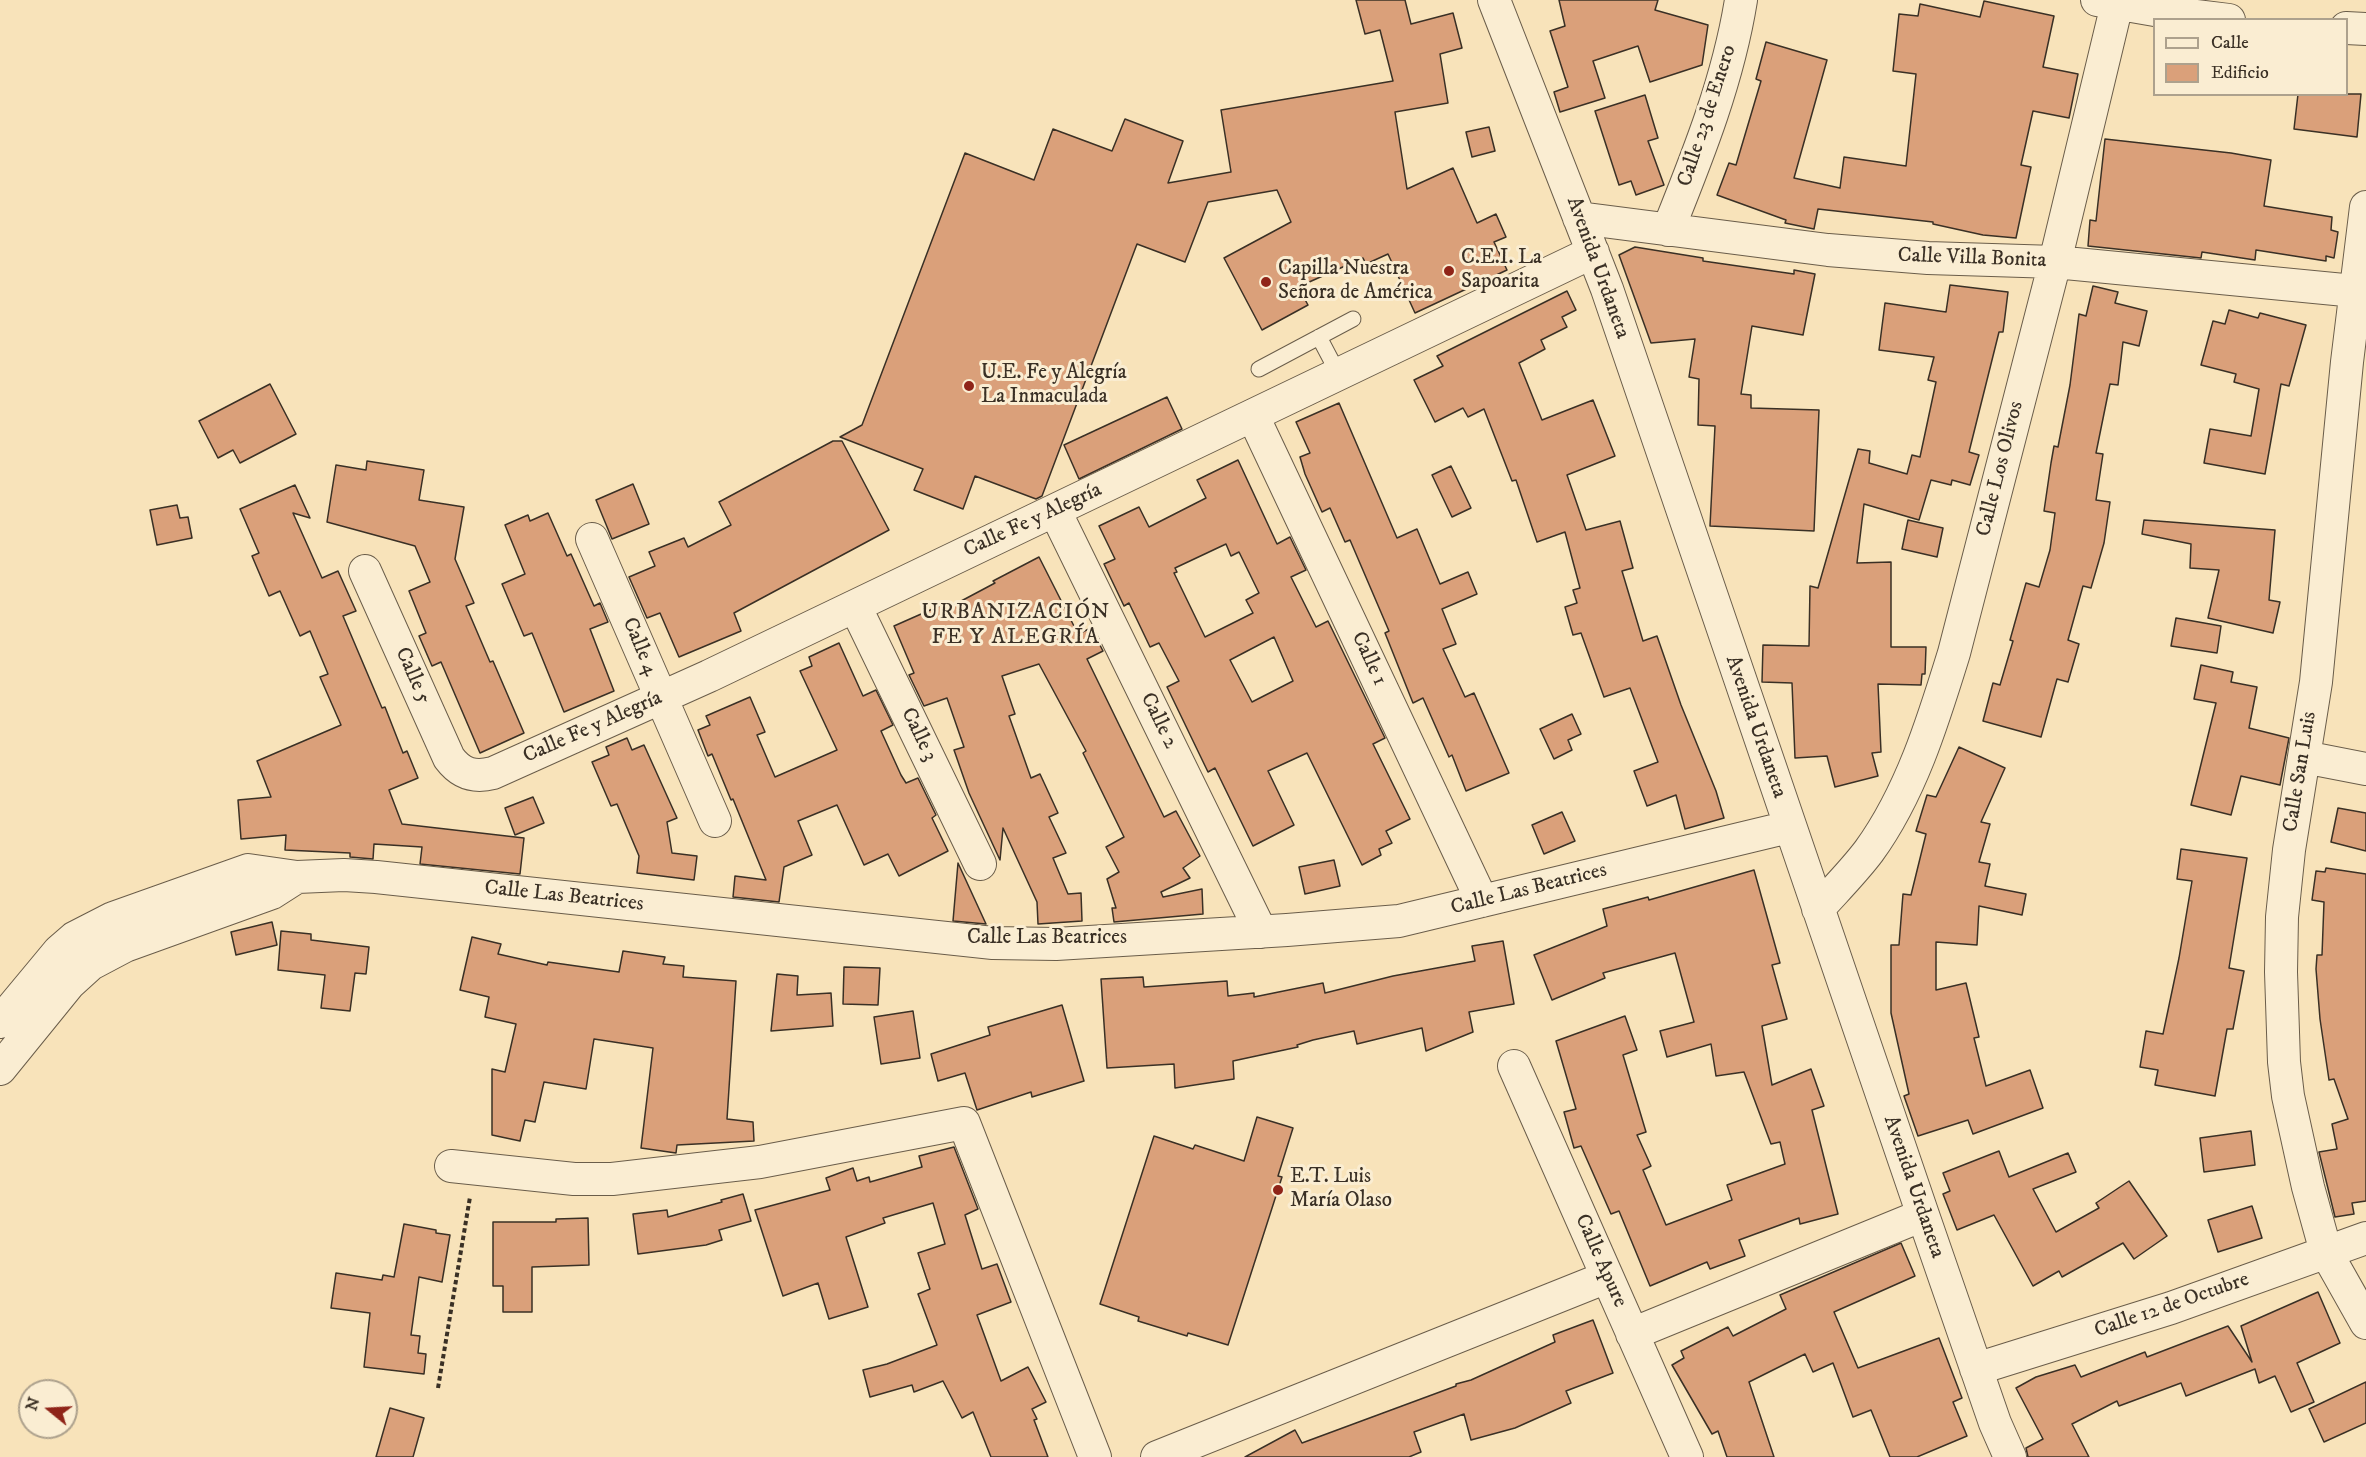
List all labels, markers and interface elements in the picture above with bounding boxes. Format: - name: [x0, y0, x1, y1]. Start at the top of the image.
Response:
- legend: [2153, 18, 2348, 96]
- text: Calle: [2211, 32, 2249, 54]
- street label: Calle 23 de Enero: [1673, 42, 1743, 190]
- text: Edificio: [2211, 62, 2269, 84]
- street label: Avenida Urdaneta: [1560, 194, 1634, 342]
- street label: Calle Villa Bonita: [1897, 244, 2047, 274]
- place label: C.E.I. La Sapoarita: [1461, 246, 1542, 296]
- place label: Capilla Nuestra Señora de América: [1278, 257, 1433, 307]
- marker: C.E.I. La Sapoarita: [1442, 264, 1456, 278]
- marker: Capilla Nuestra Señora de América: [1259, 275, 1273, 289]
- place label: U.E. Fe y Alegría La Inmaculada: [981, 361, 1127, 411]
- marker: U.E. Fe y Alegría La Inmaculada: [962, 379, 976, 393]
- street label: Calle Los Olivos: [1972, 399, 2030, 539]
- street label: Calle Fe y Alegría: [960, 478, 1106, 564]
- district label: URBANIZACIÓN FE Y ALEGRÍA: [921, 600, 1111, 652]
- street label: Calle 4: [616, 614, 662, 680]
- street label: Calle 1: [1345, 628, 1391, 690]
- street label: Calle 5: [388, 644, 436, 708]
- street label: Avenida Urdaneta: [1719, 652, 1791, 802]
- street label: Calle Fe y Alegría: [520, 686, 666, 770]
- street label: Calle 2: [1134, 689, 1182, 753]
- street label: Calle 3: [894, 704, 942, 766]
- street label: Calle San Luis: [2279, 710, 2323, 834]
- street label: Calle Las Beatrices: [1448, 858, 1610, 922]
- street label: Calle Las Beatrices: [483, 876, 645, 918]
- street label: Calle Las Beatrices: [967, 926, 1127, 952]
- street label: Avenida Urdaneta: [1877, 1112, 1949, 1262]
- place label: E.T. Luis María Olaso: [1290, 1165, 1392, 1215]
- marker: E.T. Luis María Olaso: [1271, 1183, 1285, 1197]
- street label: Calle Apure: [1568, 1211, 1632, 1311]
- street label: Calle 12 de Octubre: [2091, 1268, 2253, 1344]
- north arrow: [18, 1379, 78, 1439]
- text: N: [21, 1395, 44, 1413]

